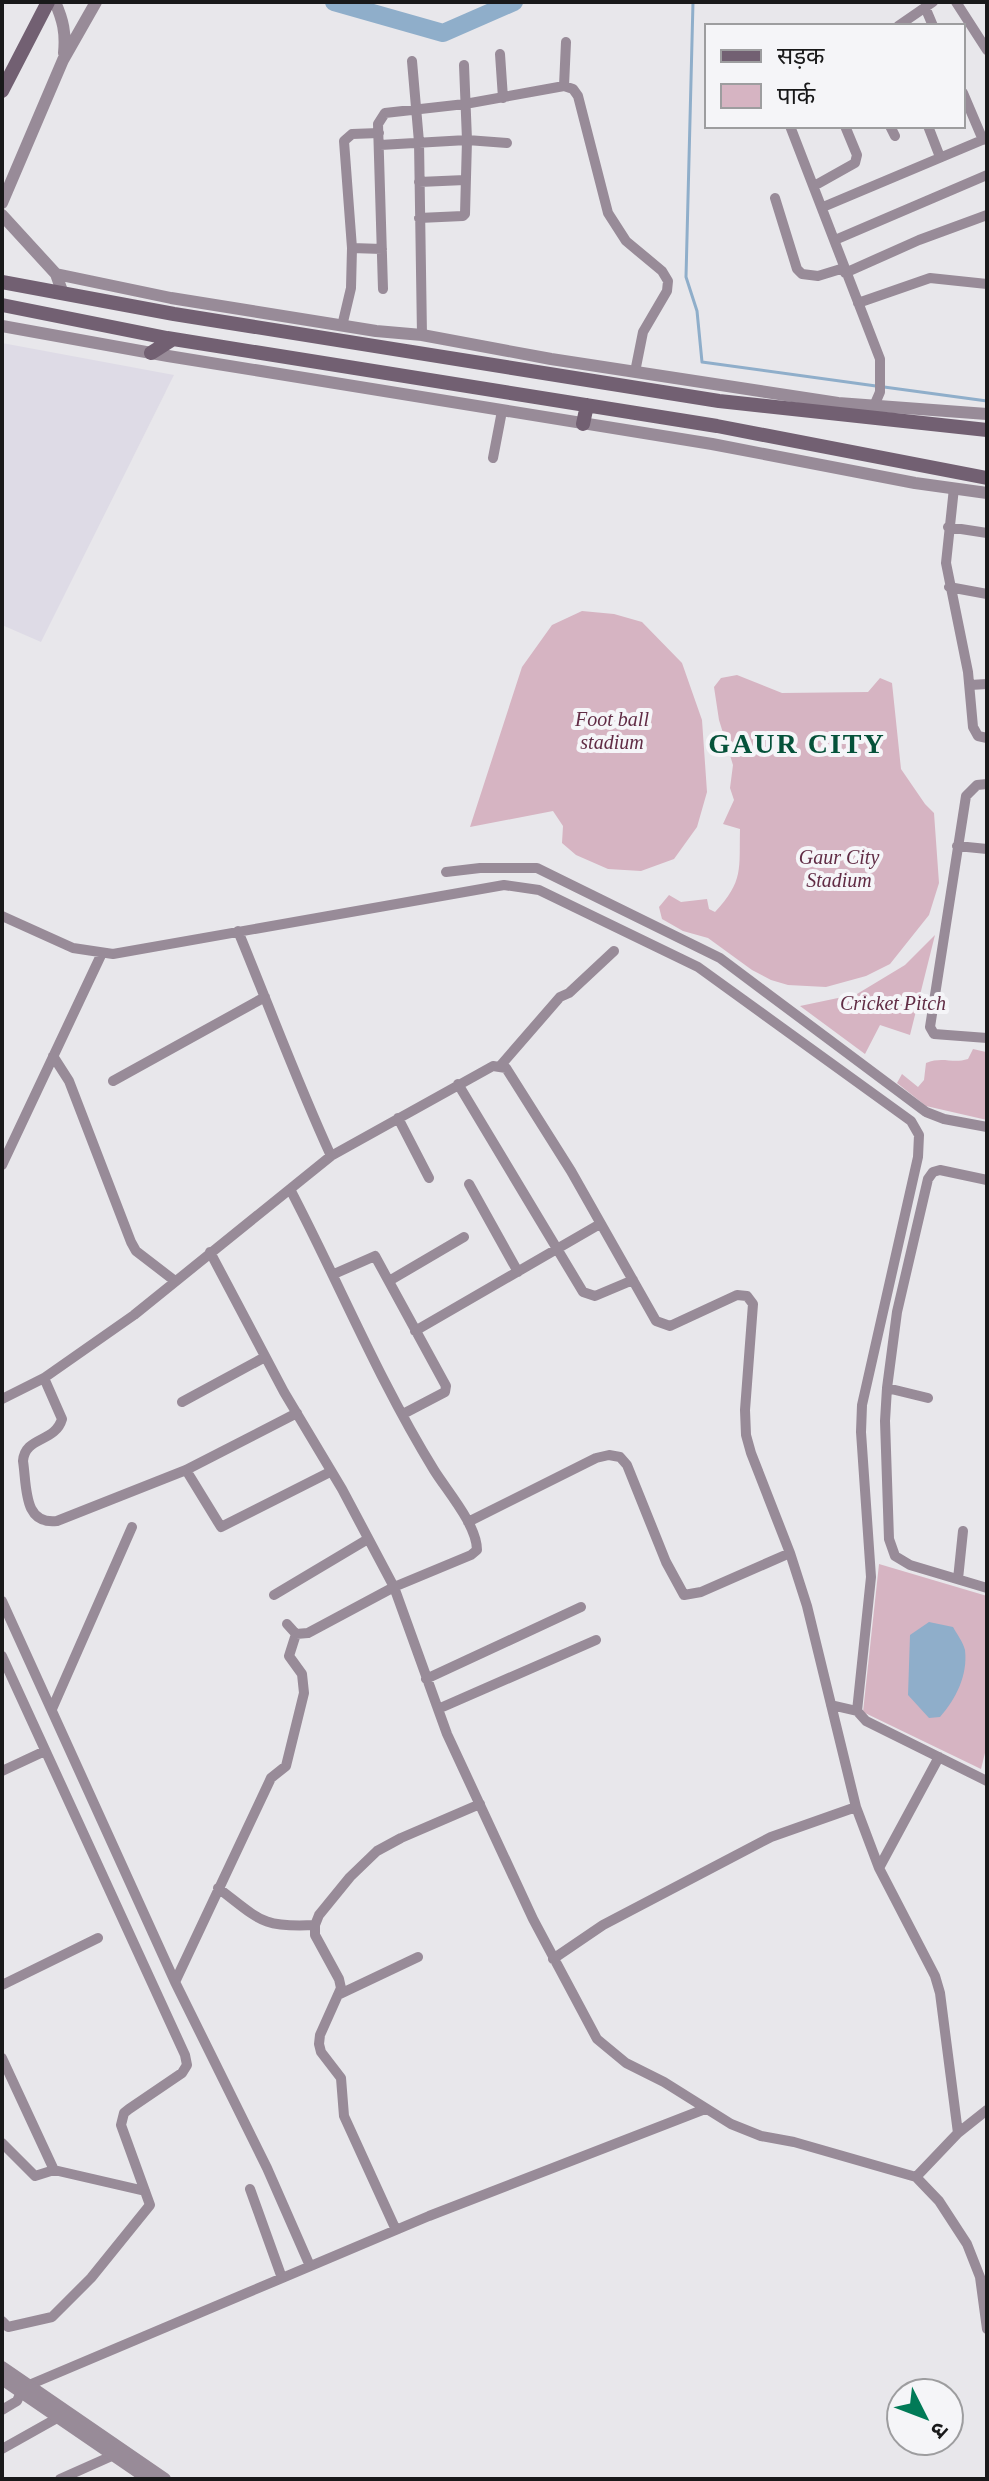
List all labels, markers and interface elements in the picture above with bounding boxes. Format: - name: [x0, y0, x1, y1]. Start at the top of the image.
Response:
- legend: [705, 24, 965, 128]
- text: सड़क: [777, 43, 825, 69]
- text: पार्क: [777, 82, 816, 109]
- park label: Foot ball stadium: [574, 708, 649, 753]
- district label: GAUR CITY: [708, 728, 886, 759]
- park label: Gaur City Stadium: [799, 846, 879, 891]
- park label: Cricket Pitch: [840, 992, 946, 1014]
- north arrow: [885, 2377, 965, 2457]
- text: उ: [925, 2417, 953, 2444]

